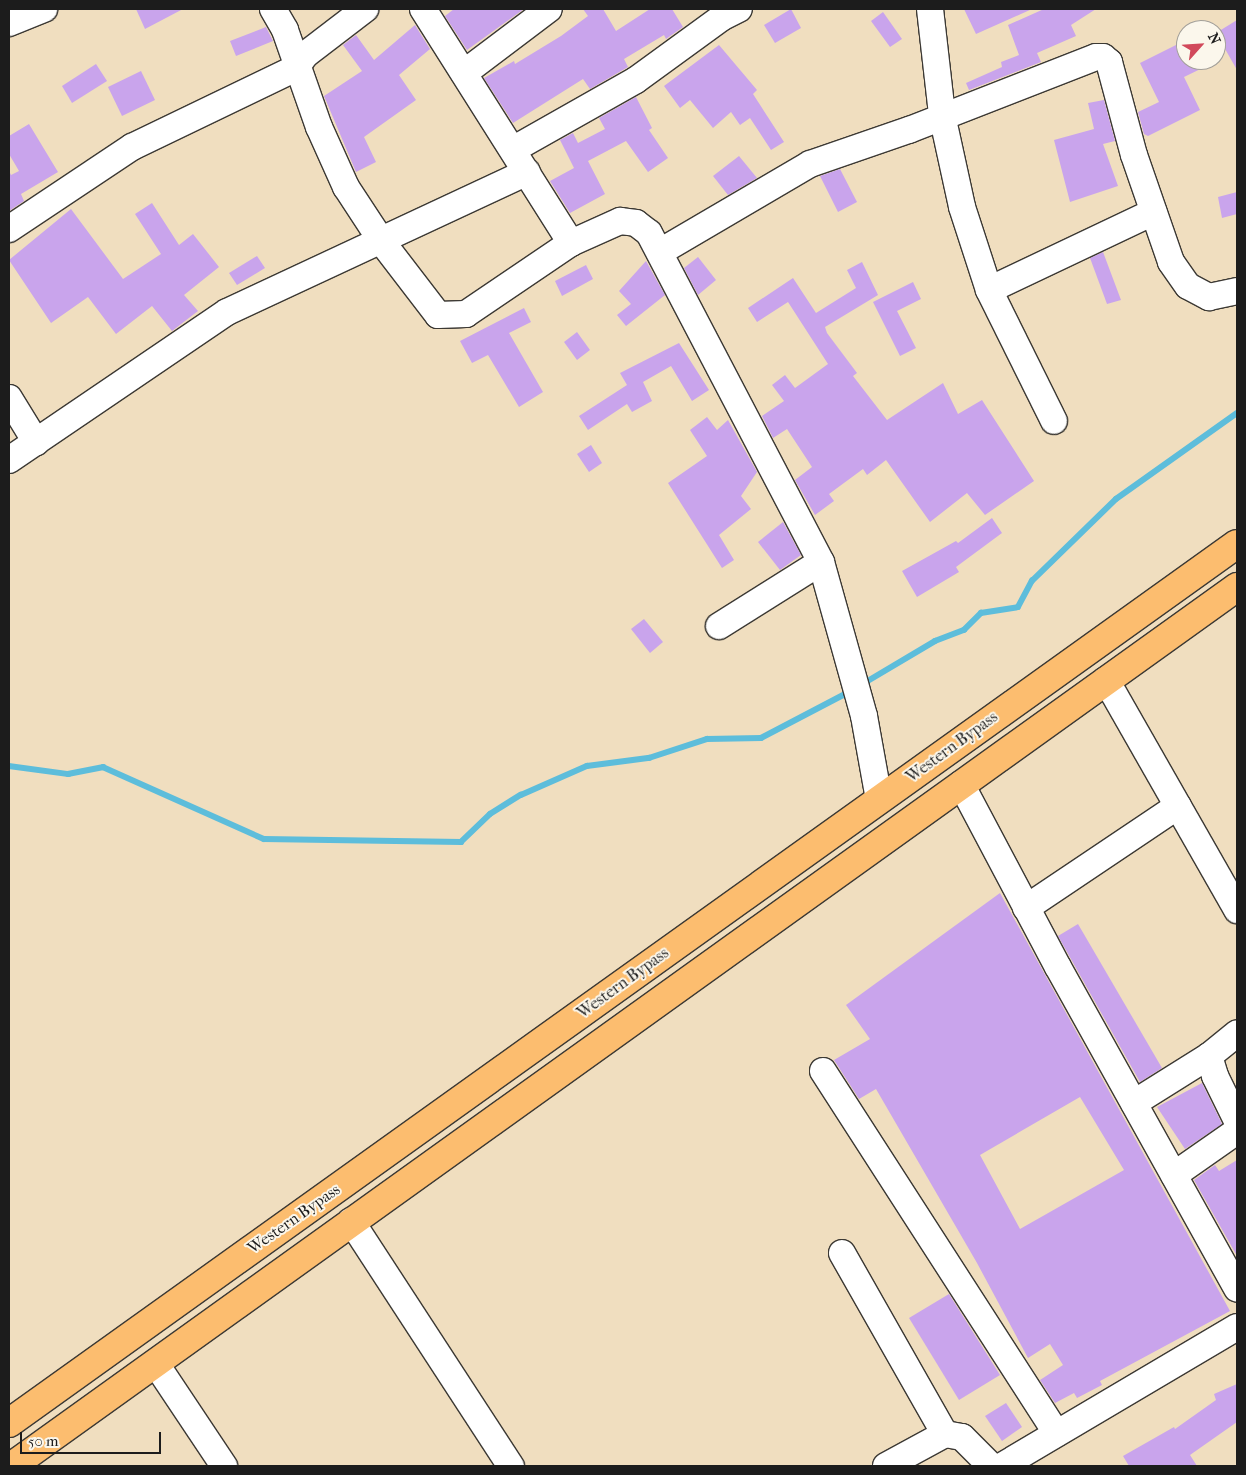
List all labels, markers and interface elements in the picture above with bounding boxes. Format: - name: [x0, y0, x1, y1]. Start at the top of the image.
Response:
- north arrow: [1176, 20, 1226, 70]
- text: N: [1204, 30, 1224, 47]
- street label: Western Bypass: [902, 707, 1002, 787]
- street label: Western Bypass: [573, 943, 673, 1023]
- street label: Western Bypass: [244, 1180, 344, 1258]
- scale bar: [22, 1422, 164, 1454]
- text: 50 m: [28, 1432, 58, 1450]

